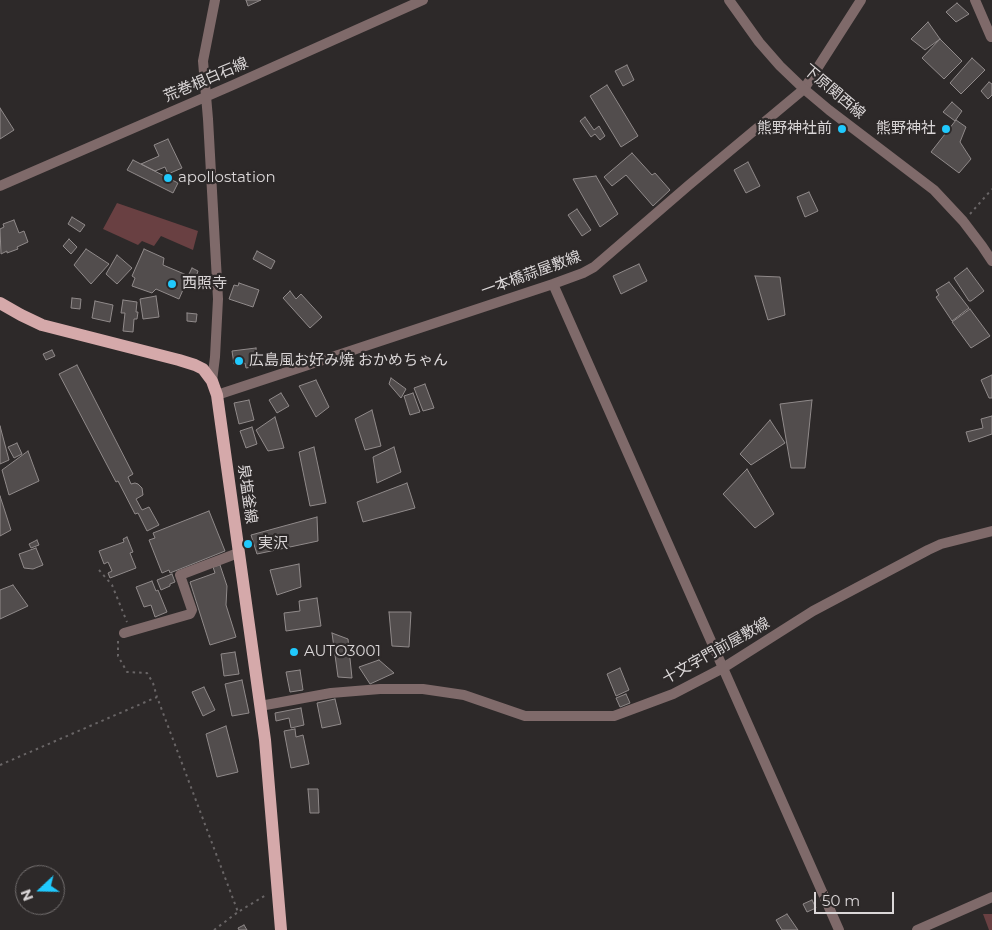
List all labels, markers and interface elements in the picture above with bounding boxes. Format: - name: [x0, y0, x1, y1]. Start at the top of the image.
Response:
- street label: 荒巻根白石線: [161, 54, 251, 106]
- street label: 下原関西線: [799, 61, 869, 123]
- place label: 熊野神社前: [757, 120, 832, 138]
- place label: 熊野神社: [876, 120, 936, 138]
- marker: 熊野神社前: [836, 123, 848, 135]
- marker: 熊野神社: [940, 123, 952, 135]
- place label: apollostation: [178, 169, 276, 187]
- marker: apollostation: [162, 172, 174, 184]
- street label: 一本橋蒜屋敷線: [479, 248, 583, 300]
- place label: 西照寺: [182, 275, 227, 293]
- marker: 西照寺: [166, 278, 178, 290]
- place label: 広島風お好み焼 おかめちゃん: [249, 352, 448, 370]
- marker: 広島風お好み焼 おかめちゃん: [233, 355, 245, 367]
- street label: 泉塩釜線: [234, 463, 260, 525]
- place label: 実沢: [258, 535, 288, 553]
- marker: 実沢: [242, 538, 254, 550]
- street label: 十文字門前屋敷線: [659, 614, 773, 688]
- place label: AUTO3001: [304, 643, 381, 661]
- marker: AUTO3001: [288, 646, 300, 658]
- north arrow: [15, 865, 65, 915]
- scale bar: [817, 882, 897, 914]
- text: N: [17, 887, 37, 904]
- text: 50 m: [822, 891, 860, 910]

